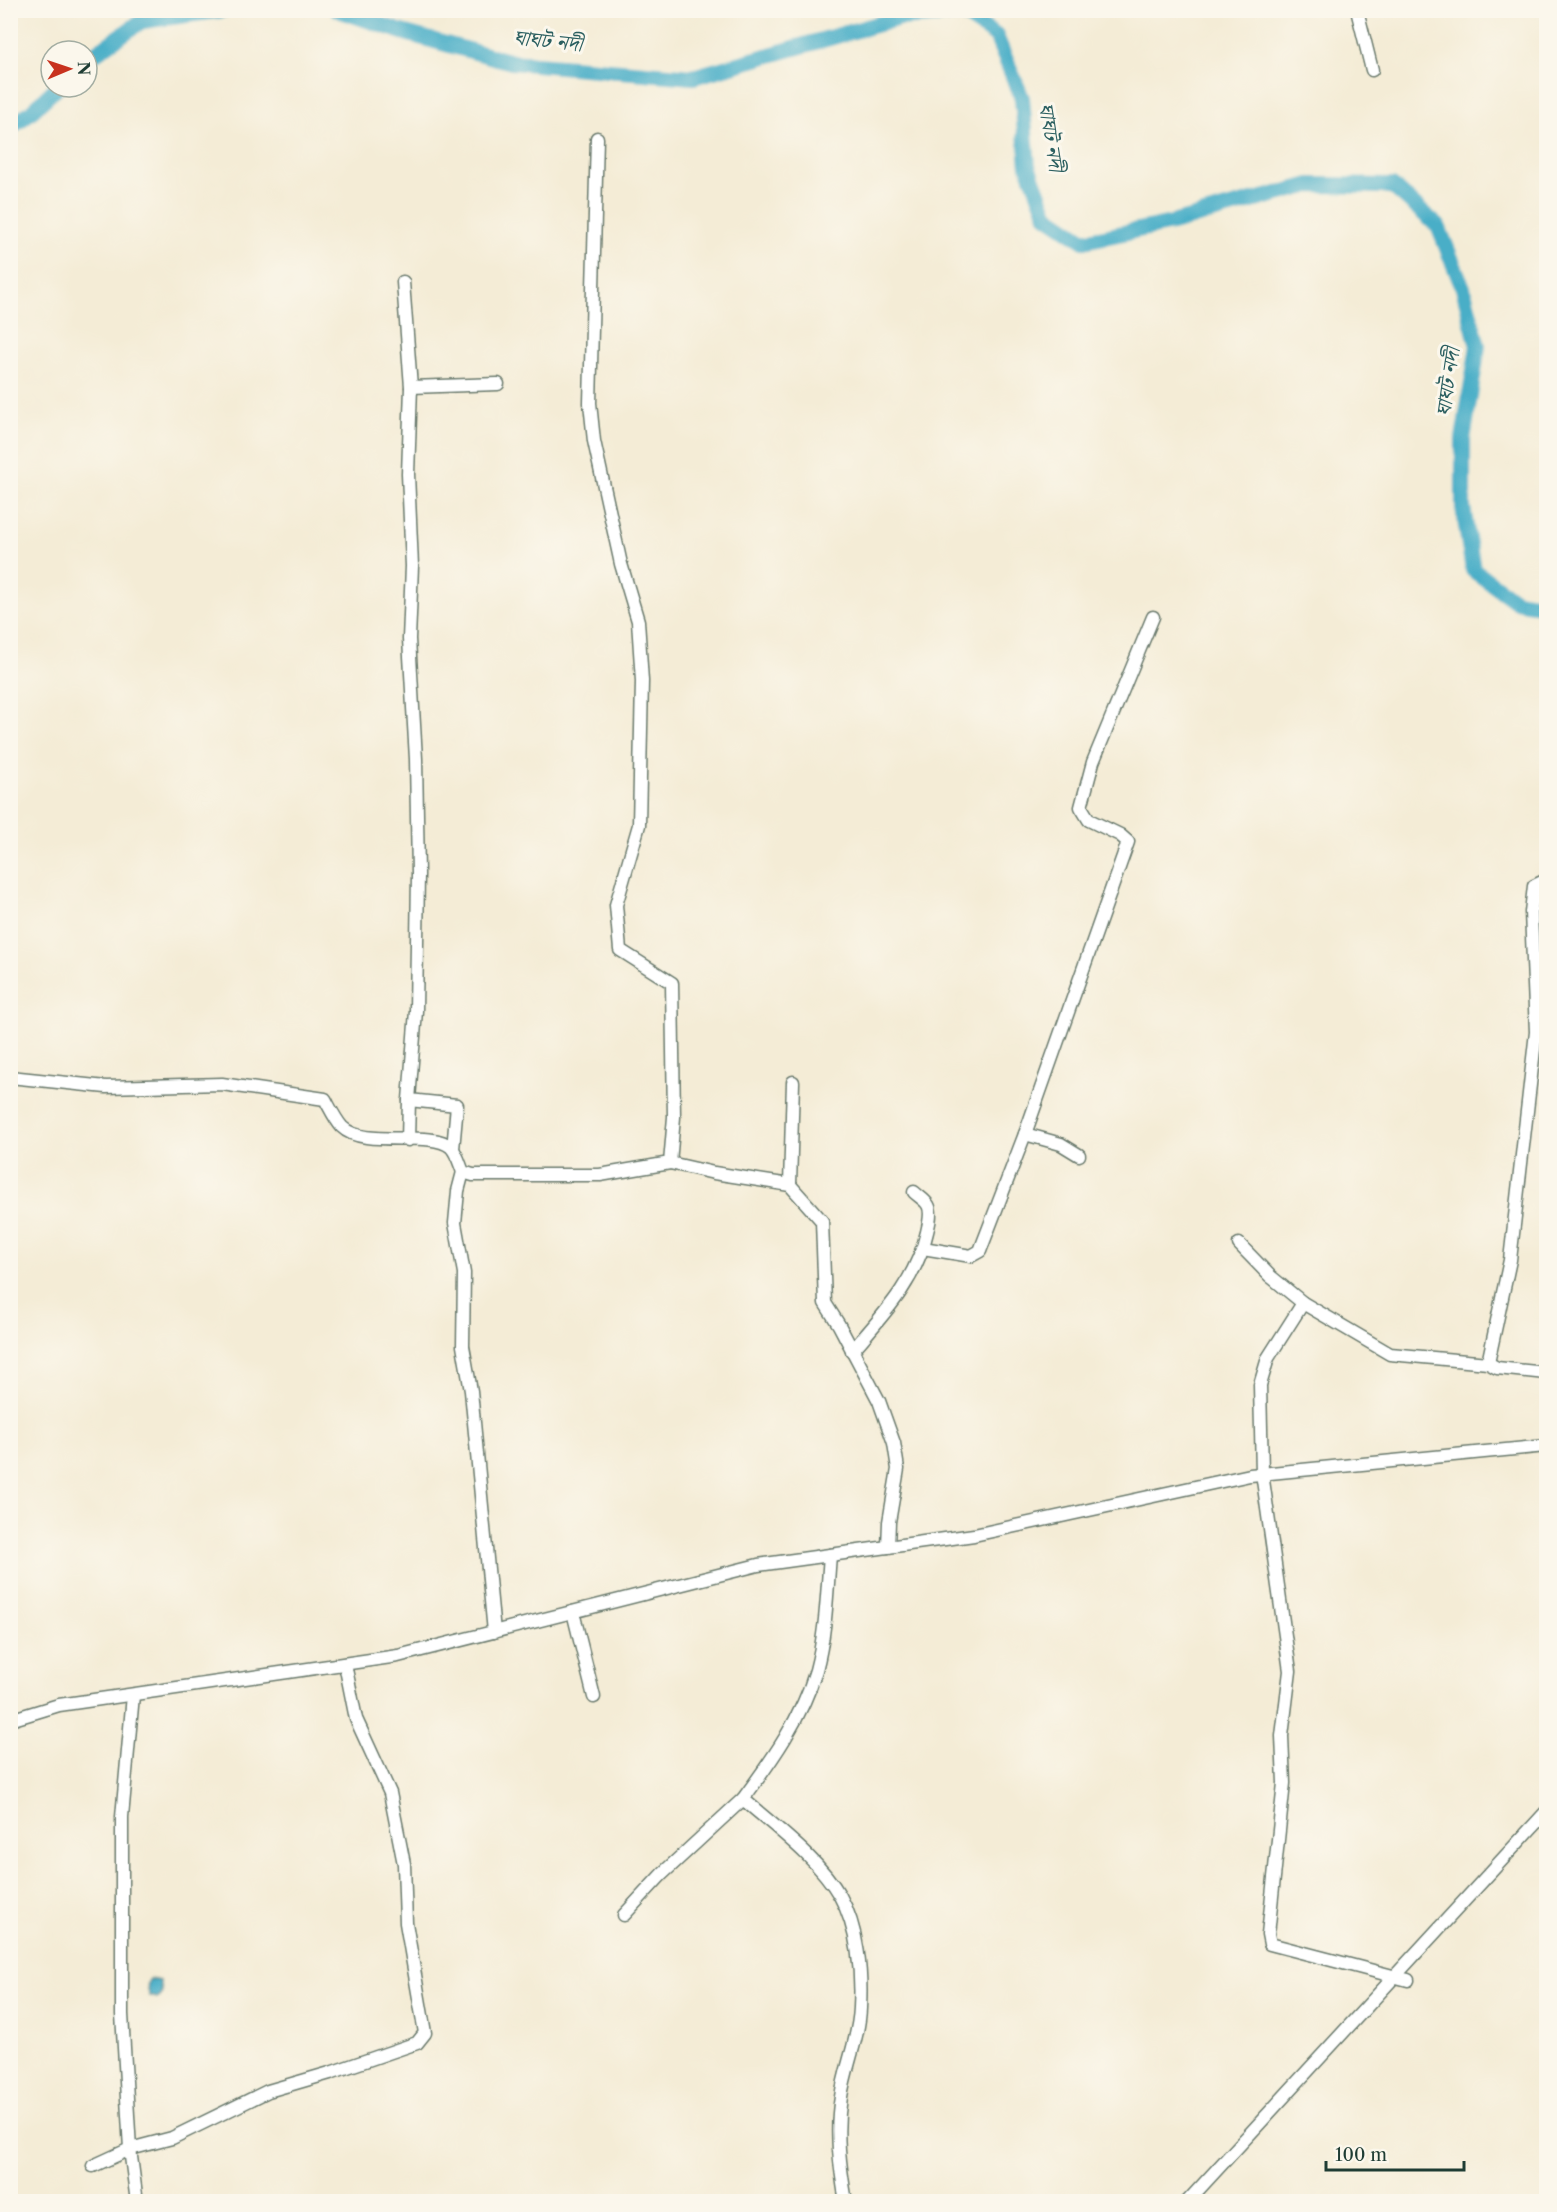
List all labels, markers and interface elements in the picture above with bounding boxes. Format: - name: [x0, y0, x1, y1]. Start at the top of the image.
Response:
- water label: ঘাঘট নদী: [513, 24, 586, 57]
- north arrow: [39, 39, 99, 99]
- text: N: [74, 61, 94, 76]
- water label: ঘাঘট নদী: [1034, 101, 1070, 176]
- water label: ঘাঘট নদী: [1430, 343, 1465, 418]
- scale bar: [1326, 2134, 1464, 2172]
- text: 100 m: [1335, 2144, 1387, 2166]

